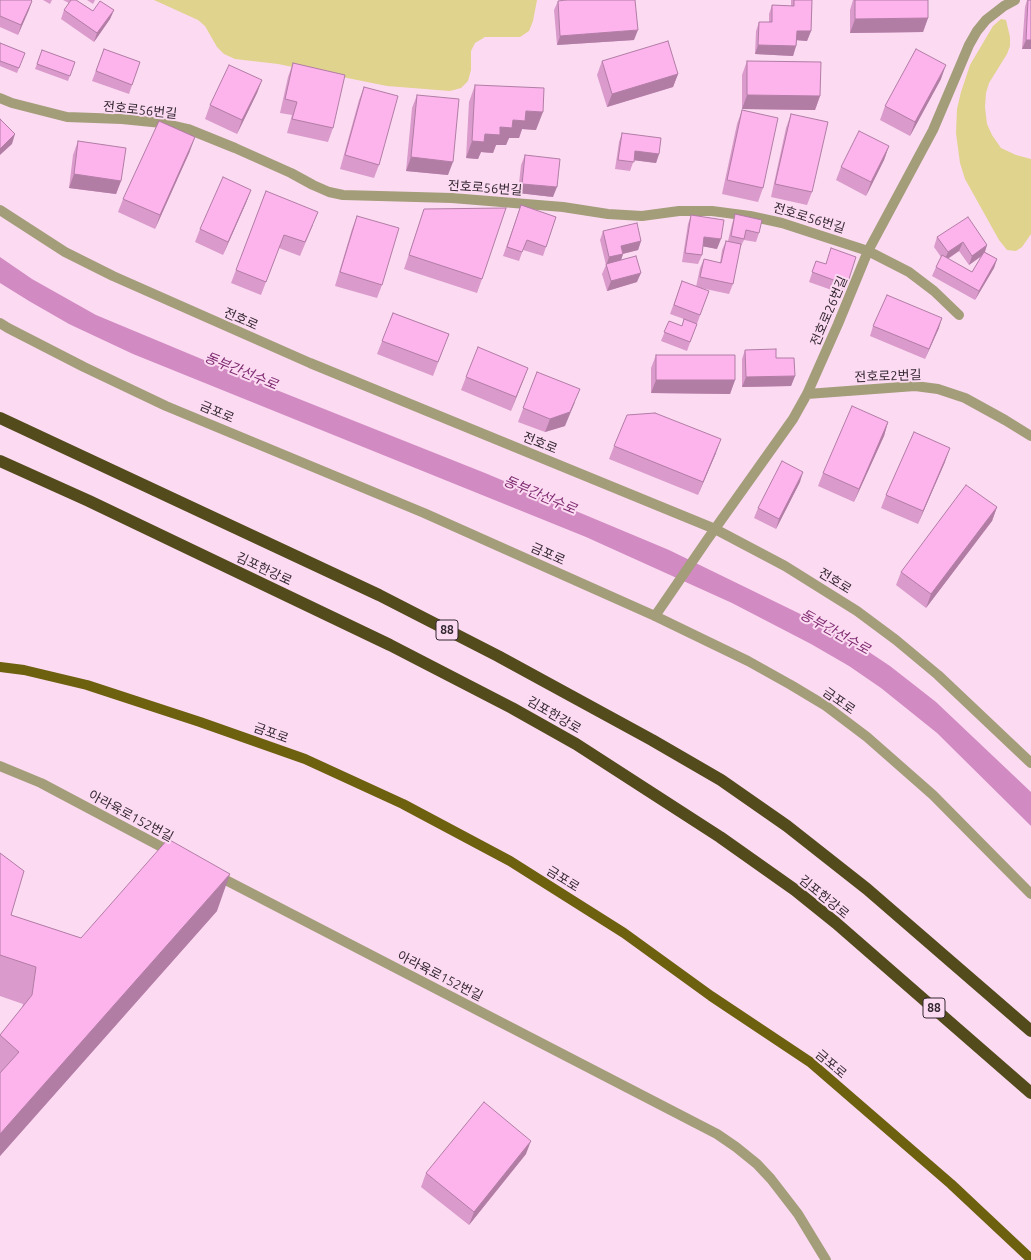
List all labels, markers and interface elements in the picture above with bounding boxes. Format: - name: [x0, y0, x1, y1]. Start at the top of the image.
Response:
- street label: 전호로56번길: [102, 98, 178, 122]
- street label: 전호로56번길: [447, 178, 523, 198]
- street label: 전호로56번길: [771, 200, 847, 236]
- street label: 전호로26번길: [807, 274, 851, 348]
- street label: 전호로: [221, 305, 261, 333]
- water label: 동부간선수로: [202, 349, 280, 393]
- street label: 전호로2번길: [854, 367, 922, 385]
- street label: 금포로: [197, 398, 237, 426]
- street label: 전호로: [520, 429, 560, 457]
- water label: 동부간선수로: [501, 472, 579, 518]
- street label: 금포로: [528, 540, 568, 568]
- street label: 김포한강로: [234, 549, 294, 589]
- street label: 전호로: [816, 565, 854, 597]
- water label: 동부간선수로: [797, 606, 873, 658]
- road number: 88: [436, 620, 458, 640]
- street label: 금포로: [820, 684, 858, 718]
- street label: 김포한강로: [524, 693, 584, 737]
- street label: 금포로: [251, 720, 291, 746]
- street label: 아라육로152번길: [86, 787, 176, 845]
- street label: 금포로: [544, 863, 582, 895]
- street label: 김포한강로: [796, 872, 852, 922]
- street label: 아라육로152번길: [395, 948, 485, 1004]
- road number: 88: [923, 998, 945, 1018]
- street label: 금포로: [812, 1046, 850, 1082]

